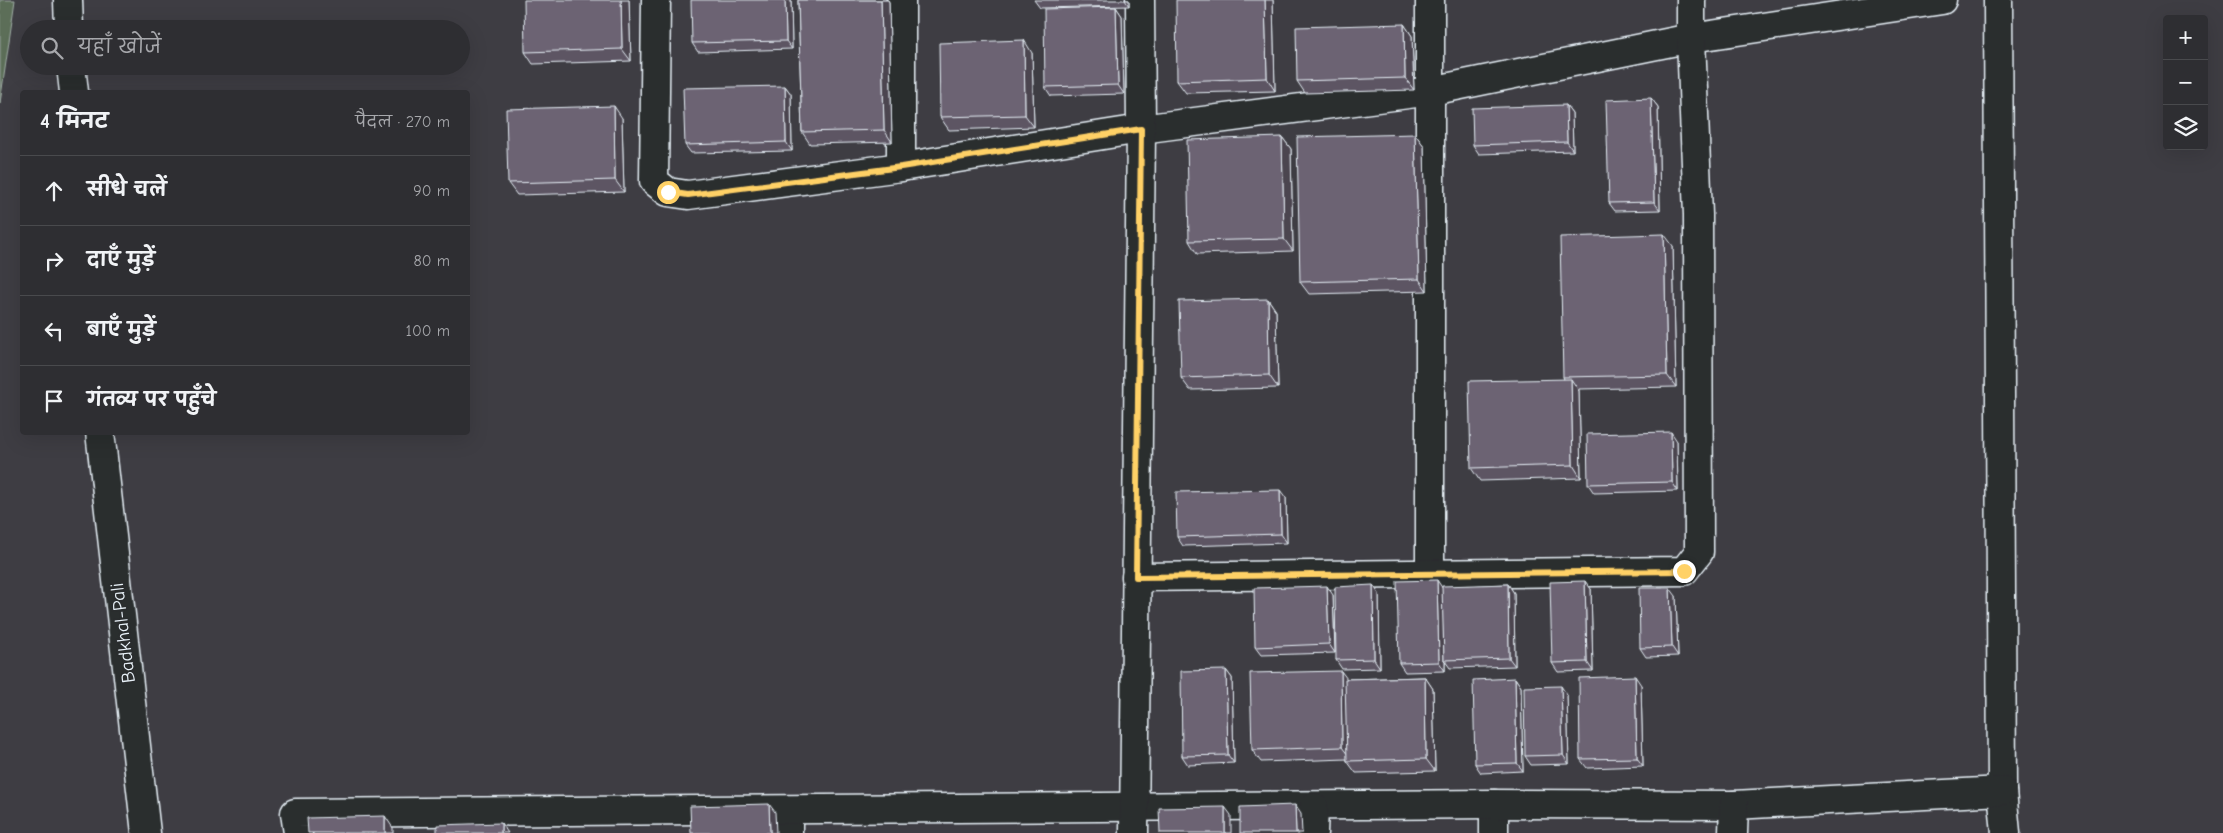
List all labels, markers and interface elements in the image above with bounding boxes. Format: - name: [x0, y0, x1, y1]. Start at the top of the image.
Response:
- map controls: [2163, 15, 2208, 150]
- button: +: [2163, 15, 2208, 60]
- search box: [20, 20, 470, 75]
- icon: search: [38, 34, 66, 62]
- text: यहाँ खोजें: [78, 36, 161, 58]
- button: −: [2163, 60, 2208, 105]
- button: layers: [2163, 105, 2208, 150]
- text: 4 मिनट: [40, 109, 108, 133]
- text: पैदल · 270 m: [355, 113, 450, 131]
- icon: ahead: [40, 177, 68, 205]
- text: सीधे चलें: [87, 179, 167, 201]
- route start: [657, 181, 680, 204]
- text: 90 m: [413, 182, 450, 200]
- icon: right: [40, 247, 68, 275]
- text: दाएँ मुड़ें: [87, 249, 155, 271]
- text: 80 m: [413, 252, 450, 270]
- icon: left: [40, 317, 68, 345]
- text: बाएँ मुड़ें: [87, 319, 156, 341]
- text: 100 m: [406, 322, 450, 340]
- icon: arrive: [40, 387, 68, 415]
- text: गंतव्य पर पहुँचे: [87, 389, 216, 411]
- route end: [1673, 560, 1696, 583]
- street label: Badkhal-Pali: [106, 582, 140, 684]

